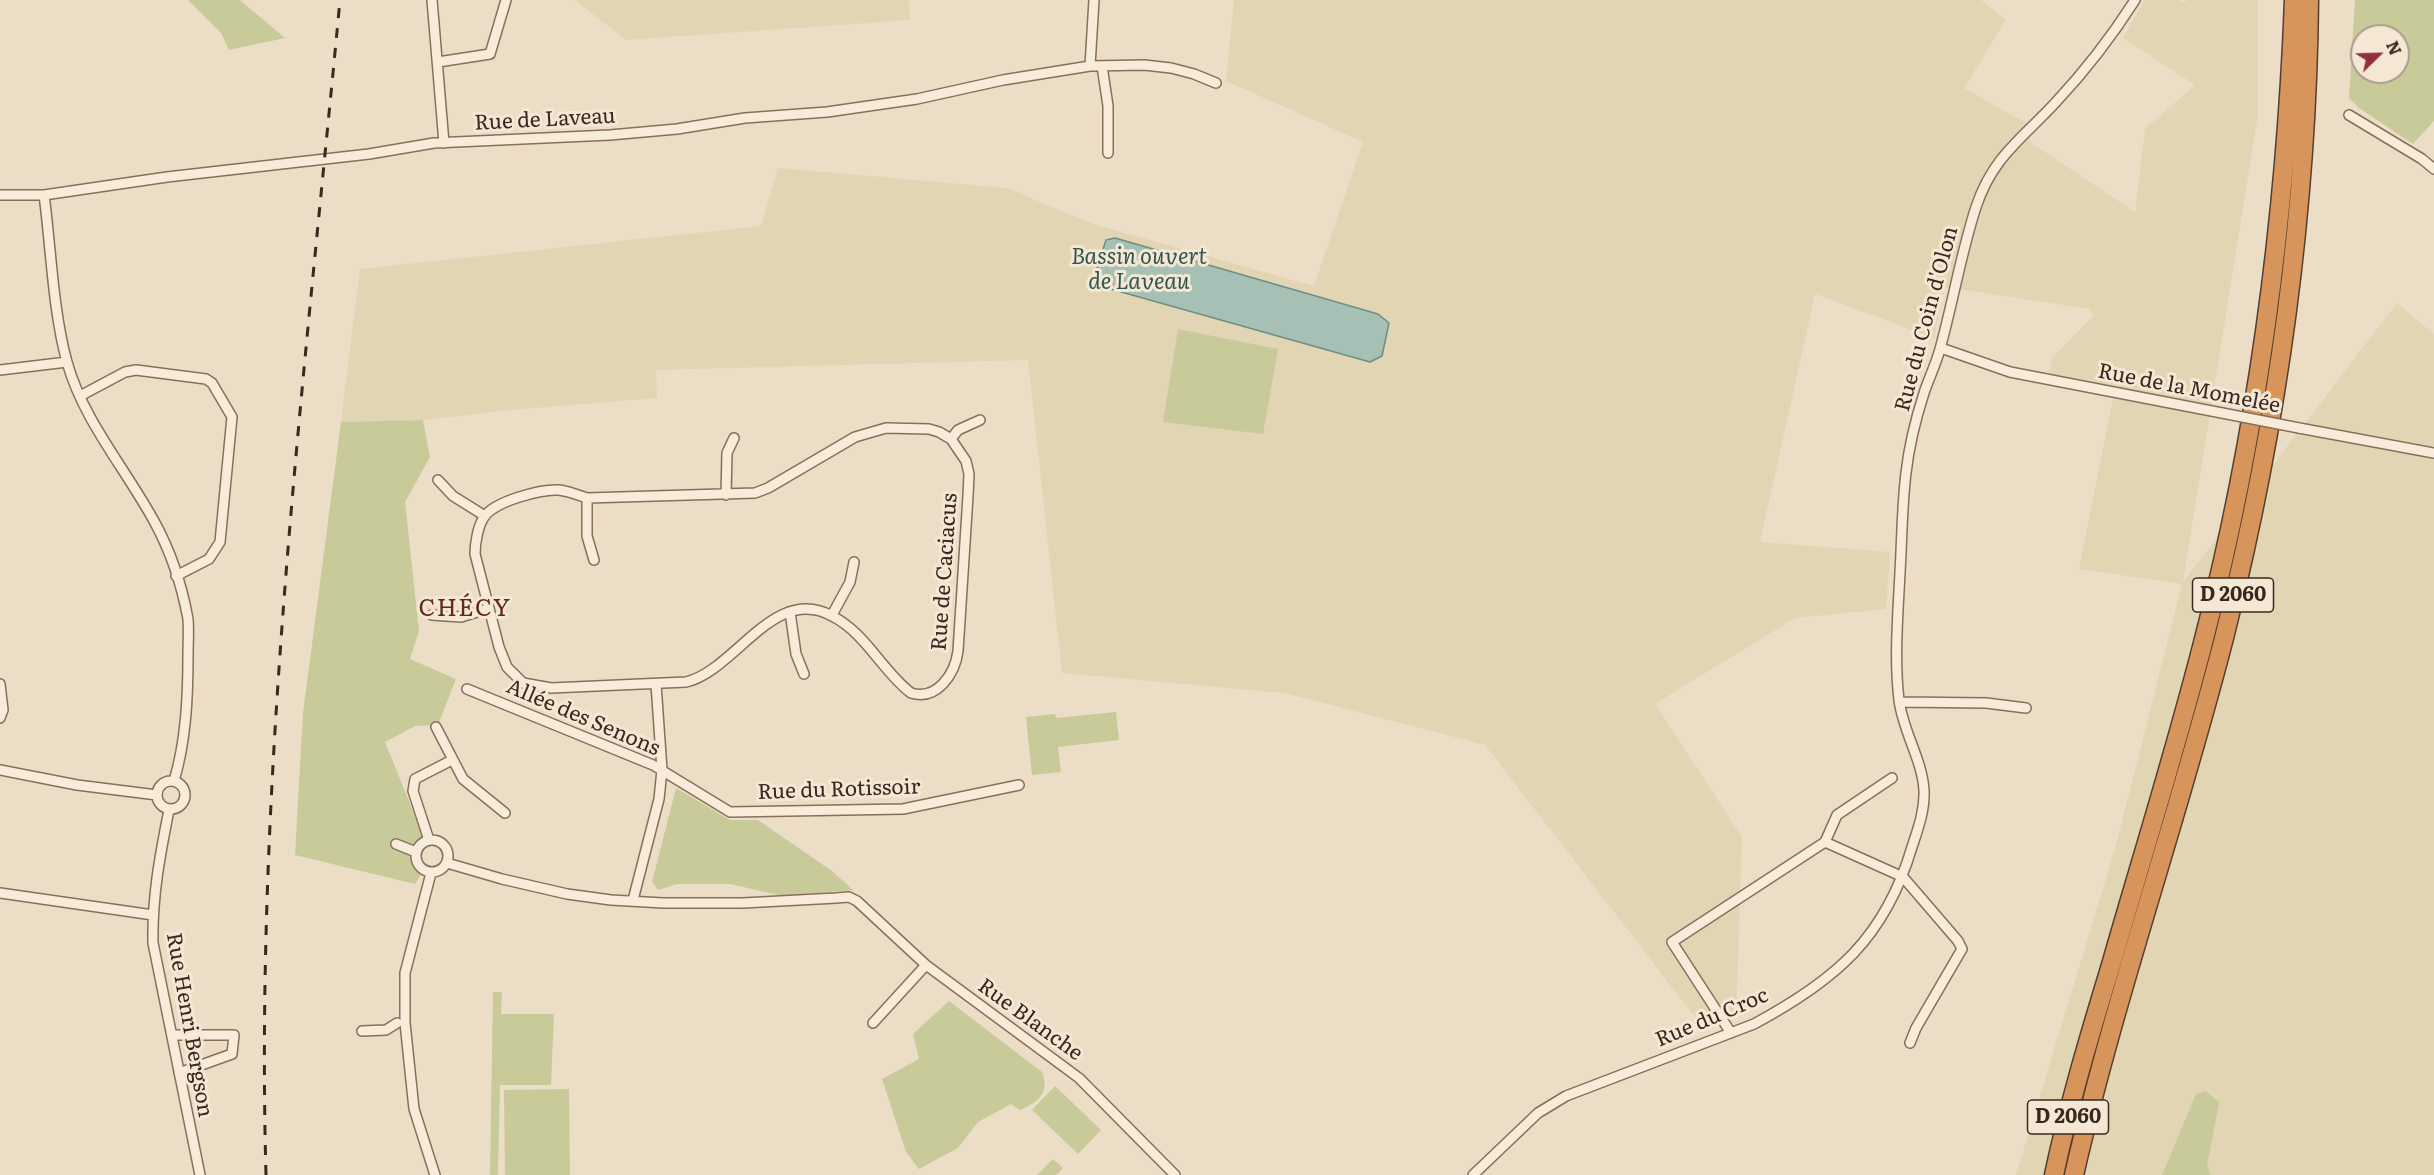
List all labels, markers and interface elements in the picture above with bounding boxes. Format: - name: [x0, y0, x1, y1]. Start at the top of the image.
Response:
- north arrow: [2350, 24, 2410, 84]
- text: N: [2381, 37, 2408, 59]
- street label: Rue de Laveau: [474, 104, 616, 136]
- street label: Rue du Coin d'Olon: [1890, 224, 1964, 414]
- water label: Bassin ouvert de Laveau: [1071, 245, 1207, 296]
- street label: Rue de la Momelée: [2096, 359, 2282, 419]
- street label: Rue de Caciacus: [927, 492, 963, 652]
- road number: D 2060: [2192, 578, 2274, 612]
- district label: CHÉCY: [418, 595, 512, 623]
- street label: Allée des Senons: [502, 674, 664, 762]
- street label: Rue du Rotissoir: [757, 775, 921, 805]
- street label: Rue Henri Bergson: [160, 931, 218, 1119]
- street label: Rue Blanche: [973, 974, 1087, 1066]
- street label: Rue du Croc: [1652, 983, 1772, 1053]
- road number: D 2060: [2028, 1100, 2108, 1134]

